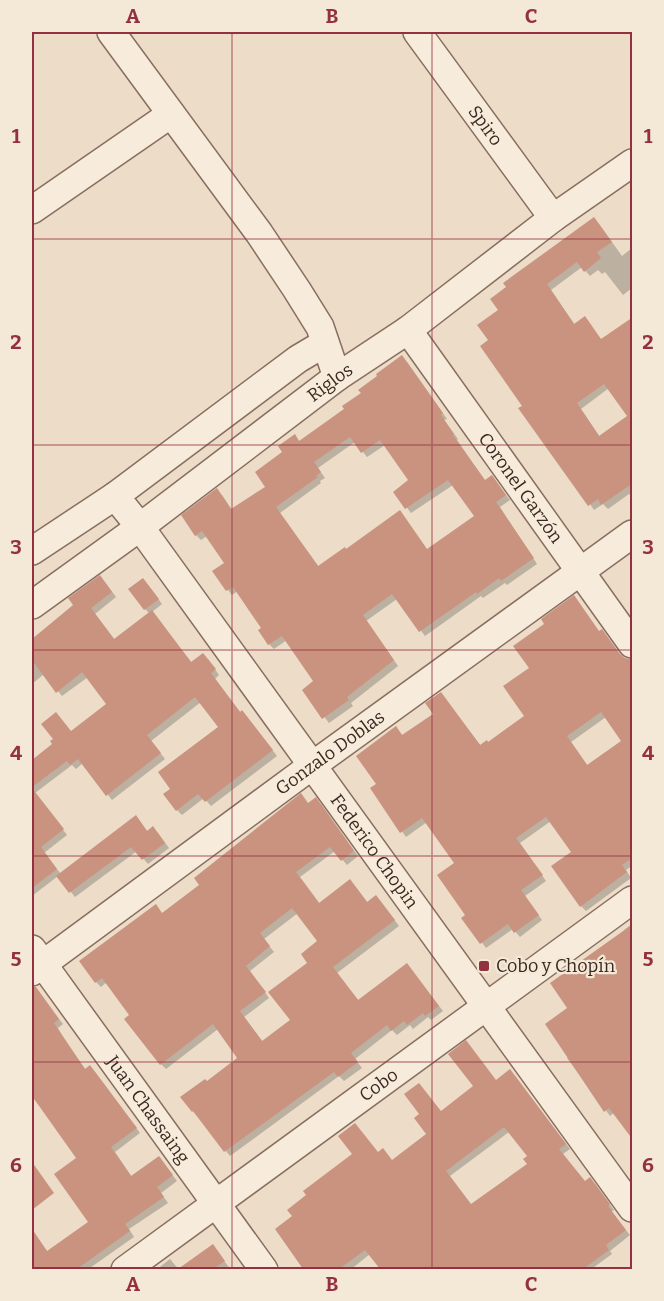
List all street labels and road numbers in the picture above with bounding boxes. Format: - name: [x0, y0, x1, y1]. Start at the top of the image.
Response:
- street label: Spiro: [464, 101, 507, 150]
- street label: Riglos: [303, 359, 357, 407]
- street label: Coronel Garzón: [474, 428, 568, 548]
- street label: Gonzalo Doblas: [271, 706, 389, 800]
- street label: Federico Chopin: [326, 790, 423, 913]
- street label: Juan Chassaing: [101, 1050, 194, 1168]
- street label: Cobo: [355, 1064, 402, 1106]

